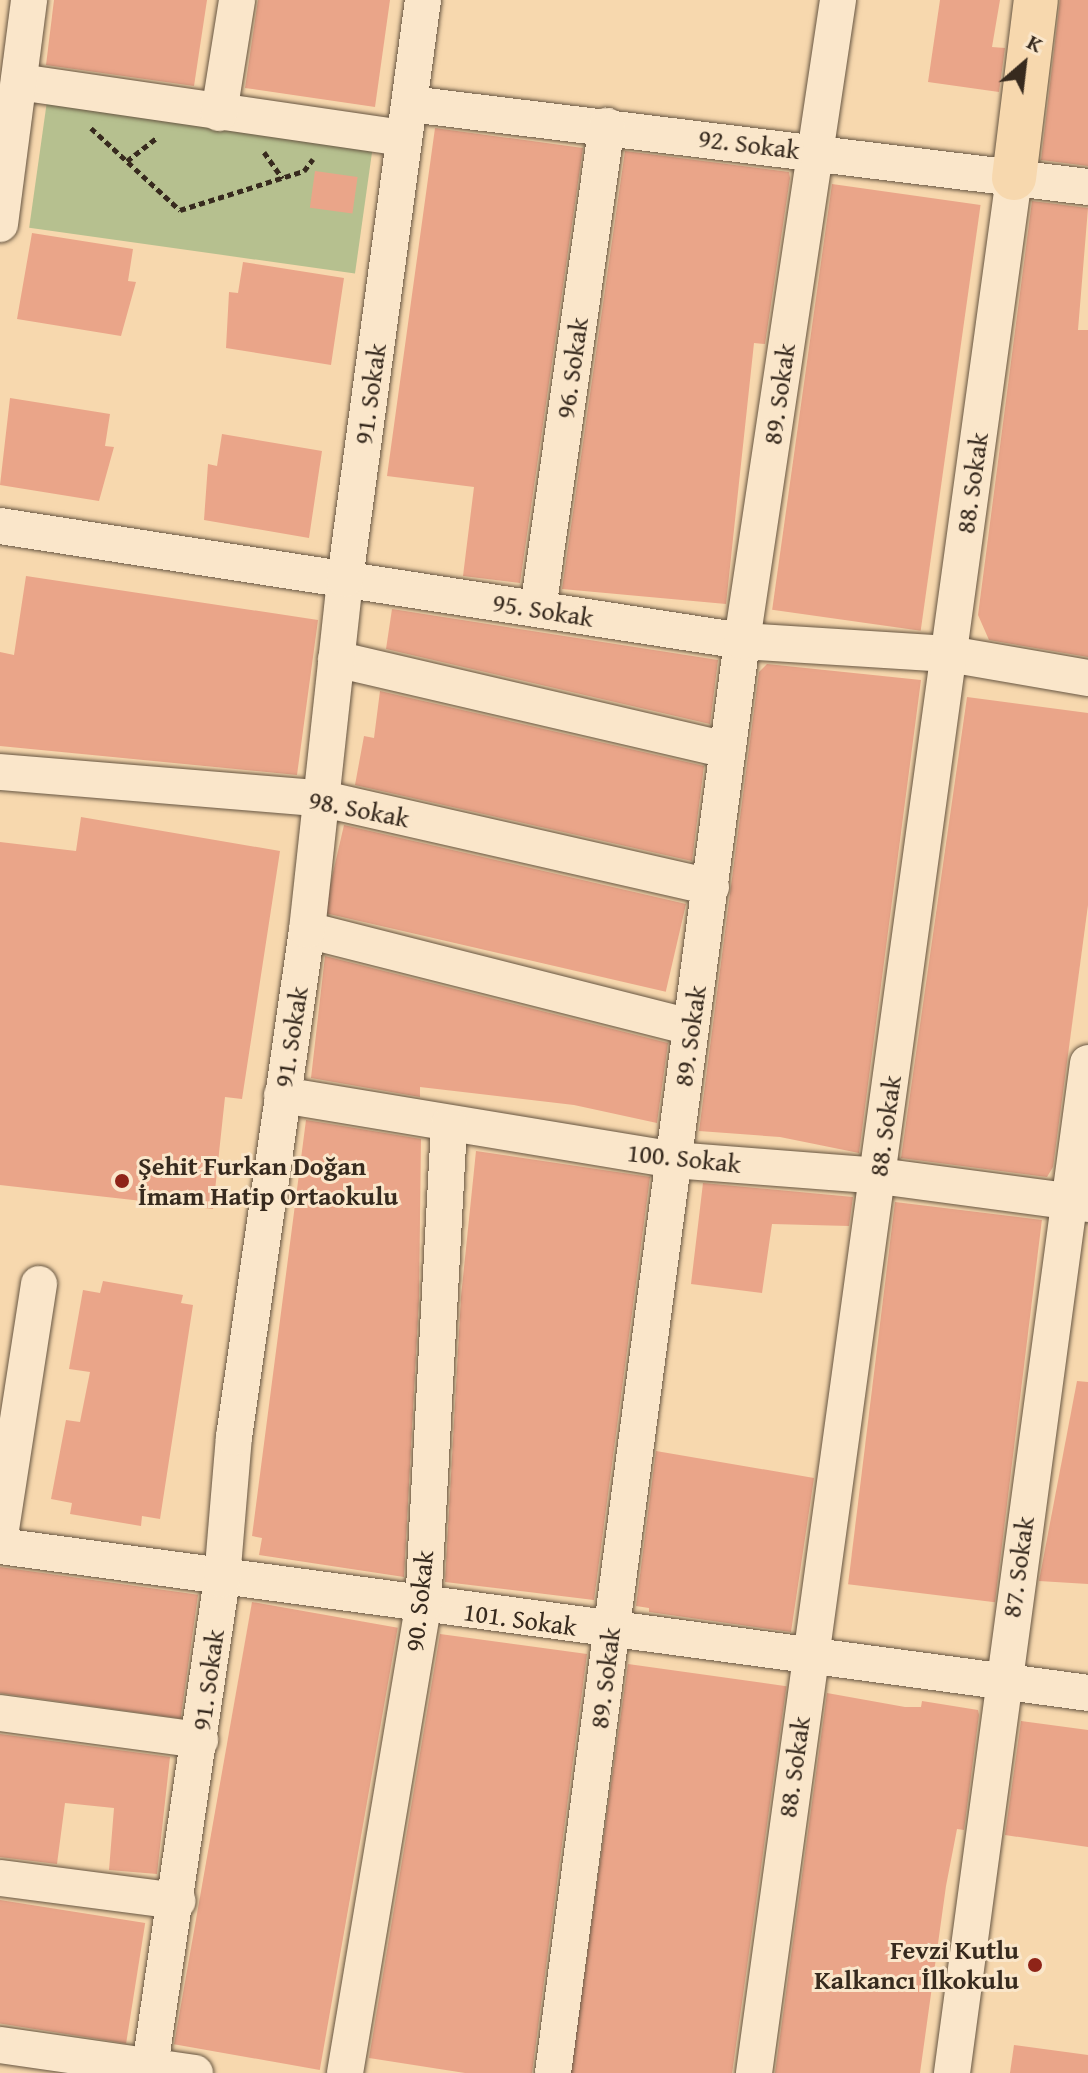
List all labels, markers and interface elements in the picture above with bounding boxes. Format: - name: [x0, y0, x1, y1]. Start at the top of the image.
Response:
- north arrow: [984, 24, 1064, 104]
- text: K: [1022, 25, 1049, 60]
- street label: 92. Sokak: [697, 122, 801, 166]
- street label: 96. Sokak: [549, 315, 595, 421]
- street label: 91. Sokak: [347, 341, 393, 447]
- street label: 89. Sokak: [756, 341, 802, 447]
- street label: 88. Sokak: [949, 430, 995, 536]
- street label: 95. Sokak: [490, 587, 596, 633]
- street label: 98. Sokak: [306, 784, 412, 834]
- street label: 89. Sokak: [667, 983, 713, 1089]
- street label: 91. Sokak: [268, 984, 314, 1090]
- street label: 88. Sokak: [862, 1073, 908, 1179]
- street label: 100. Sokak: [626, 1137, 742, 1179]
- place label: Şehit Furkan Doğan İmam Hatip Ortaokulu: [138, 1150, 398, 1212]
- marker: Şehit Furkan Doğan İmam Hatip Ortaokulu: [113, 1172, 131, 1190]
- street label: 87. Sokak: [995, 1514, 1041, 1620]
- street label: 90. Sokak: [398, 1549, 440, 1653]
- street label: 101. Sokak: [461, 1596, 579, 1642]
- street label: 89. Sokak: [583, 1626, 627, 1730]
- street label: 91. Sokak: [185, 1627, 231, 1733]
- street label: 88. Sokak: [771, 1714, 817, 1820]
- place label: Fevzi Kutlu Kalkancı İlkokulu: [814, 1934, 1019, 1996]
- marker: Fevzi Kutlu Kalkancı İlkokulu: [1026, 1956, 1044, 1974]

